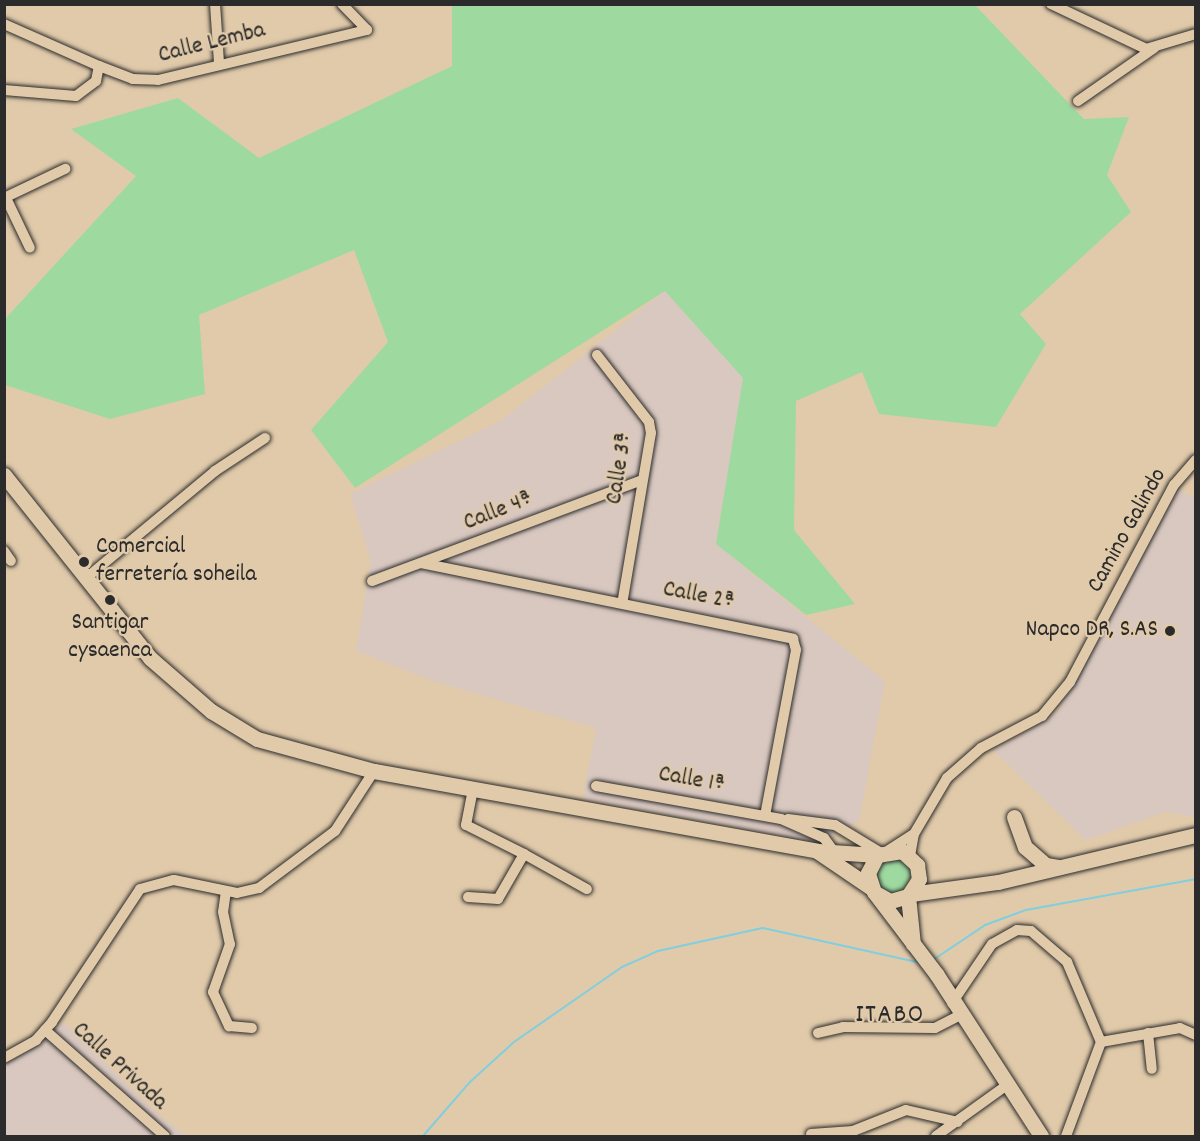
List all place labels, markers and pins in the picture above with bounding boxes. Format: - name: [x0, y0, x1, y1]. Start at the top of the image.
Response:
- place label: Comercial ferretería soheila: [96, 534, 257, 590]
- marker: Comercial ferretería soheila: [77, 555, 91, 569]
- marker: Santigar cysaenca: [103, 593, 117, 607]
- place label: Santigar cysaenca: [68, 610, 152, 666]
- place label: Napco DR, S.AS: [1026, 617, 1158, 645]
- marker: Napco DR, S.AS: [1163, 624, 1177, 638]

